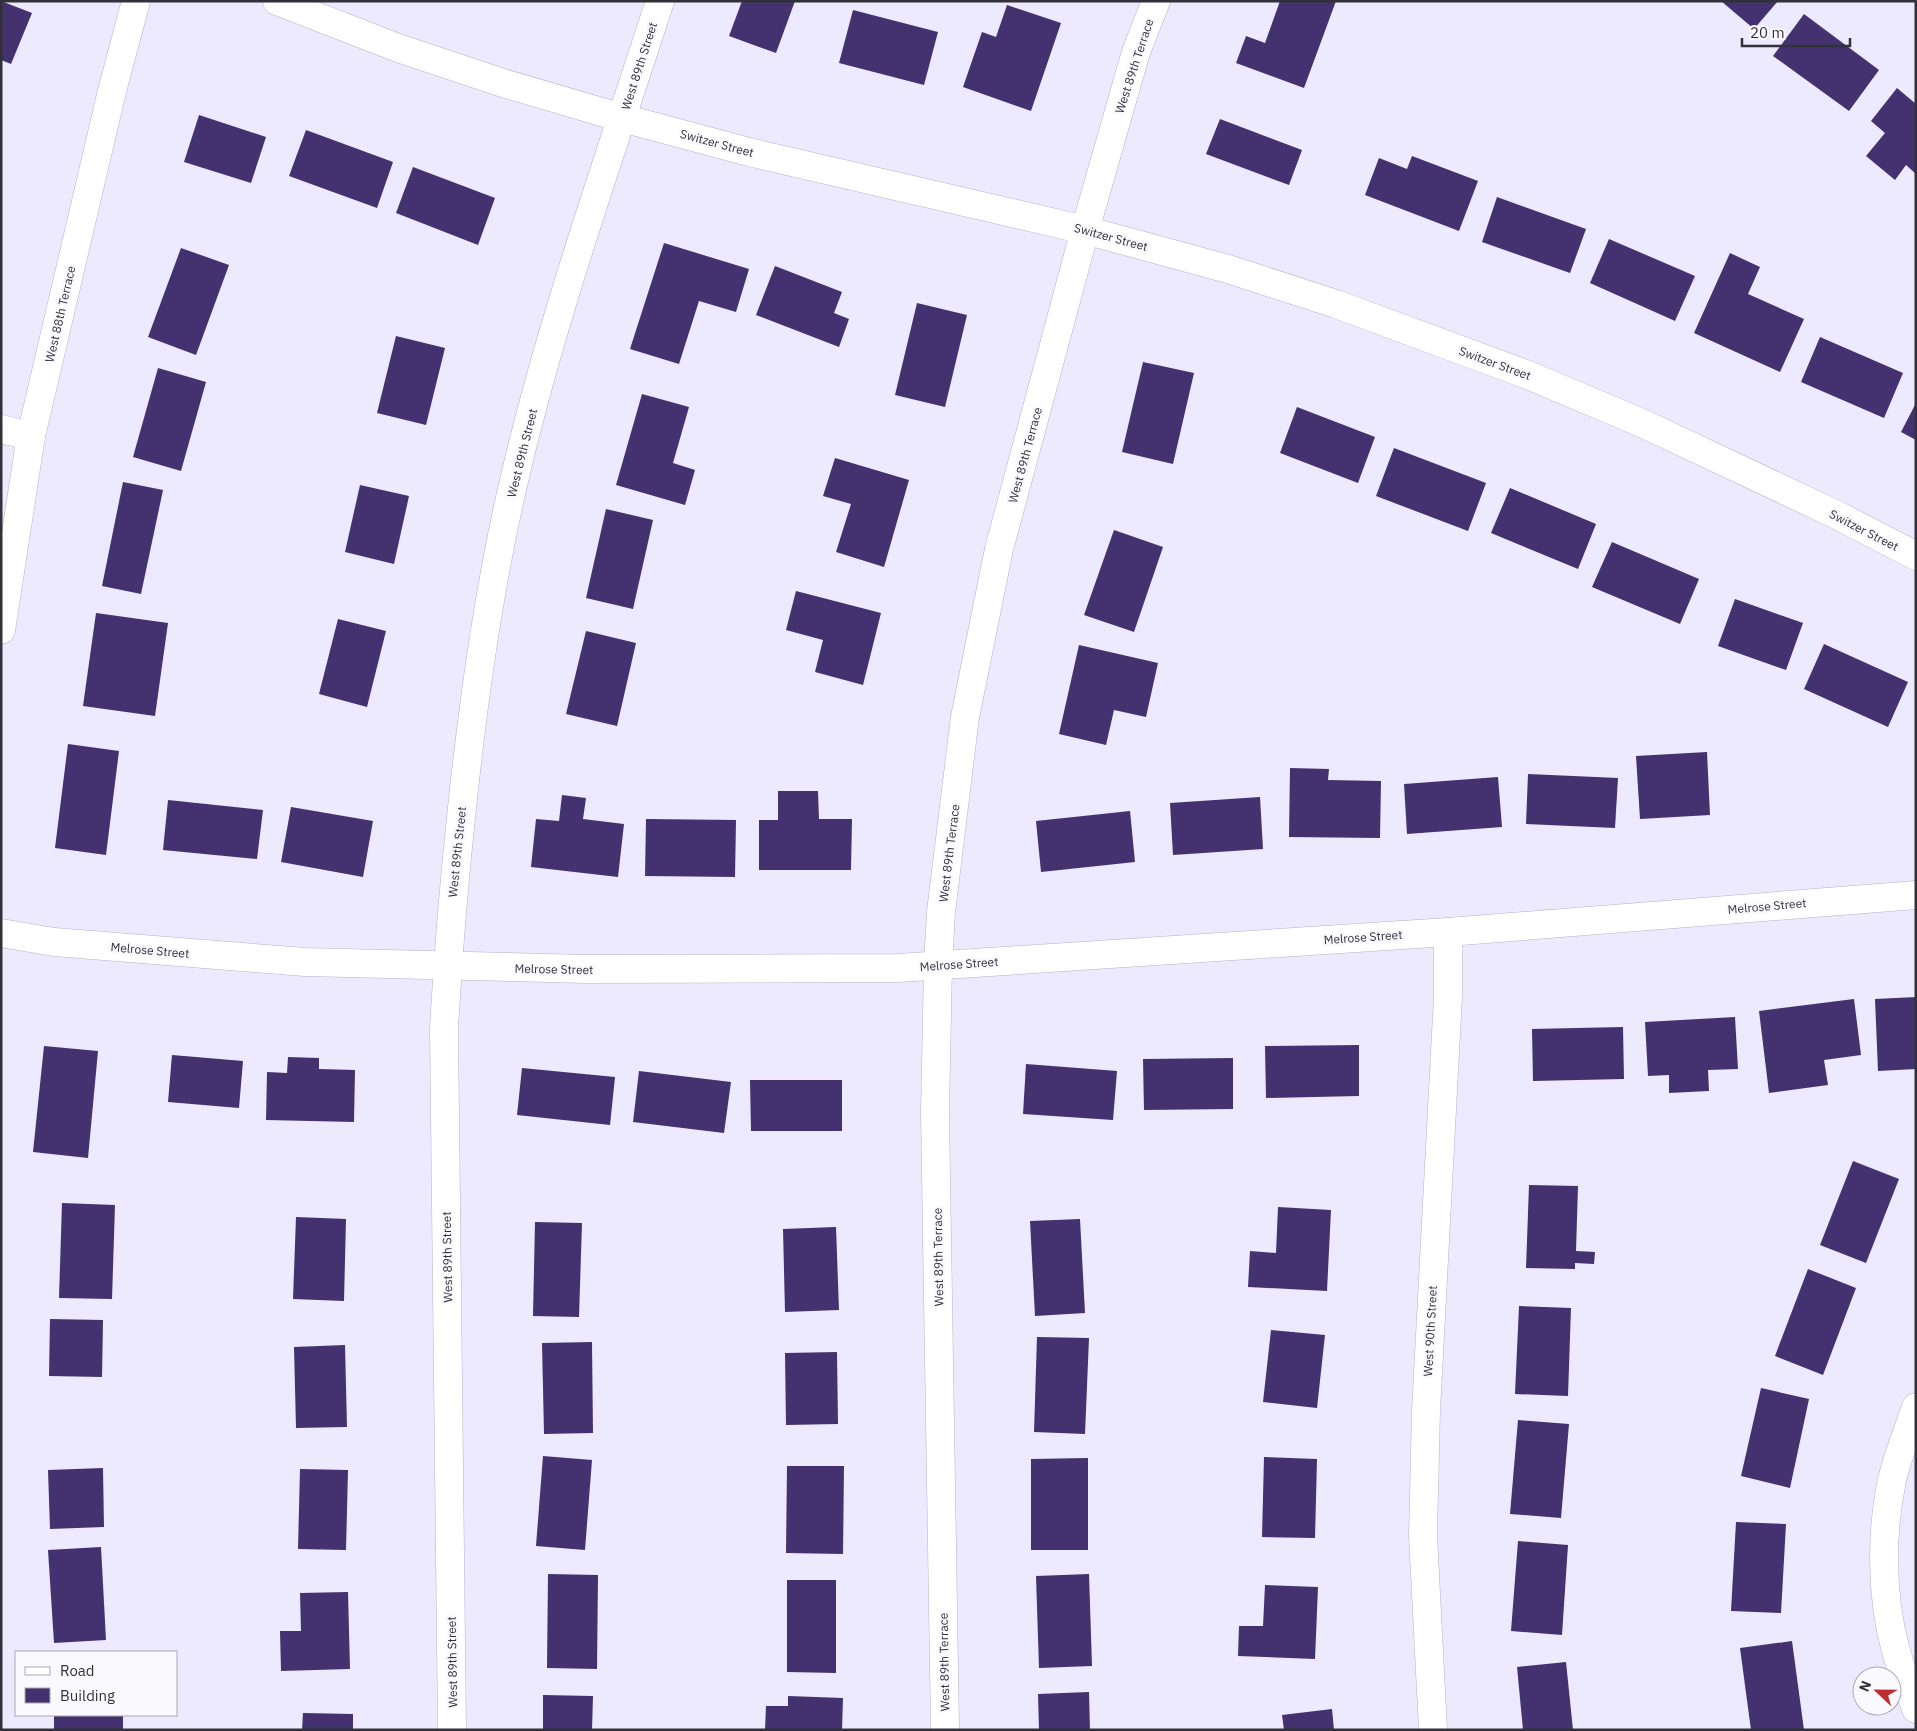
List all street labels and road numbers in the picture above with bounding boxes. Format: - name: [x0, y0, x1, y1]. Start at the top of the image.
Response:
- street label: West 89th Terrace: [1112, 16, 1156, 115]
- street label: West 89th Street: [618, 20, 660, 112]
- street label: Switzer Street: [679, 126, 755, 160]
- street label: Switzer Street: [1073, 220, 1149, 254]
- street label: West 88th Terrace: [42, 264, 78, 364]
- street label: Switzer Street: [1457, 343, 1533, 383]
- street label: West 89th Terrace: [1005, 405, 1045, 505]
- street label: West 89th Street: [504, 407, 540, 499]
- street label: Switzer Street: [1827, 506, 1901, 554]
- street label: West 89th Terrace: [936, 803, 962, 903]
- street label: West 89th Street: [445, 806, 469, 898]
- street label: Melrose Street: [1727, 895, 1807, 917]
- street label: Melrose Street: [1323, 927, 1403, 947]
- street label: Melrose Street: [110, 939, 190, 961]
- street label: Melrose Street: [919, 954, 999, 974]
- street label: Melrose Street: [514, 961, 594, 977]
- street label: West 89th Terrace: [930, 1207, 946, 1306]
- street label: West 89th Street: [439, 1211, 455, 1303]
- street label: West 90th Street: [1420, 1285, 1440, 1377]
- street label: West 89th Terrace: [936, 1612, 952, 1711]
- street label: West 89th Street: [444, 1616, 460, 1708]

